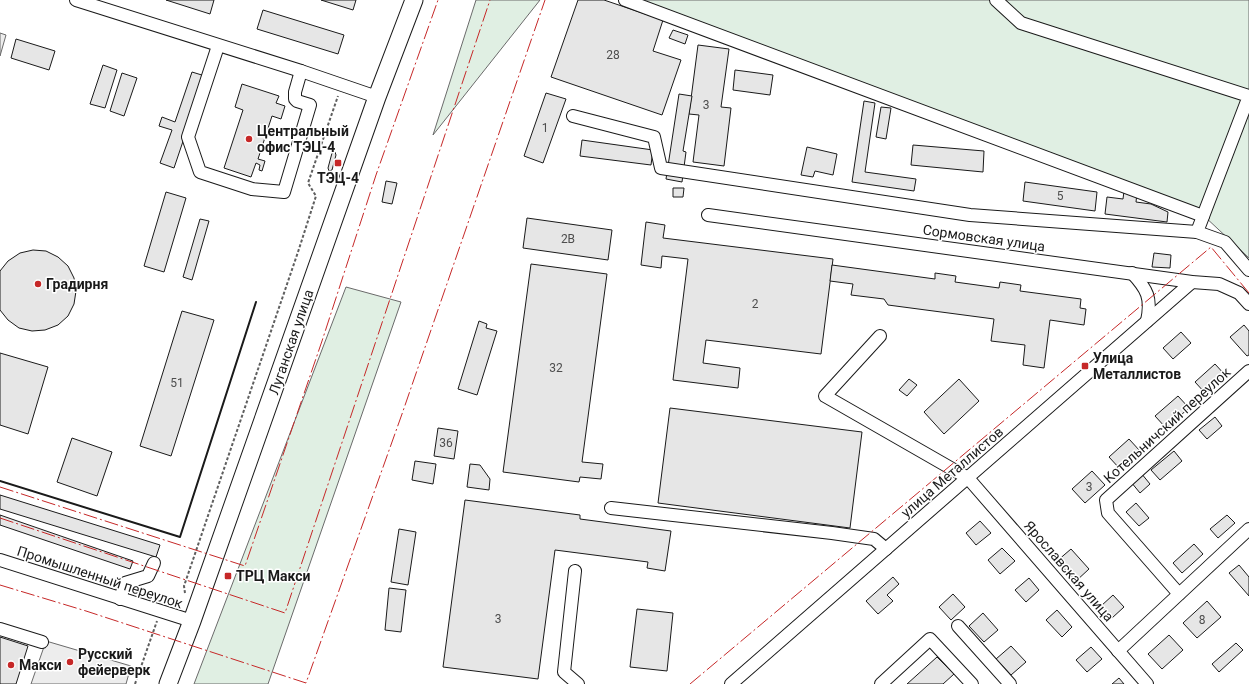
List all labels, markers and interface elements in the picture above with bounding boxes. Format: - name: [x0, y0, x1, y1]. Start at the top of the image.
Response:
- house number: 28: [606, 48, 620, 62]
- house number: 3: [703, 98, 709, 112]
- house number: 1: [542, 121, 548, 135]
- place label: Центральный офис ТЭЦ-4: [257, 123, 349, 155]
- marker: Центральный офис ТЭЦ-4: [244, 134, 254, 144]
- marker: ТЭЦ-4: [333, 158, 343, 168]
- place label: ТЭЦ-4: [317, 170, 359, 186]
- house number: 5: [1057, 189, 1064, 203]
- street label: Сормовская улица: [922, 221, 1046, 255]
- house number: 2В: [561, 232, 575, 246]
- place label: Градирня: [46, 276, 108, 292]
- marker: Градирня: [33, 279, 43, 289]
- street label: Луганская улица: [265, 287, 317, 397]
- house number: 2: [752, 297, 759, 311]
- place label: Улица Металлистов: [1093, 350, 1181, 382]
- house number: 32: [549, 361, 563, 375]
- marker: Улица Металлистов: [1080, 361, 1090, 371]
- street label: Котельничский переулок: [1100, 364, 1234, 486]
- house number: 51: [170, 376, 184, 390]
- street label: улица Металлистов: [898, 423, 1006, 521]
- house number: 36: [439, 436, 453, 450]
- house number: 3: [1086, 480, 1092, 494]
- street label: Ярославская улица: [1021, 517, 1117, 625]
- street label: Промышленный переулок: [15, 543, 185, 611]
- place label: ТРЦ Макси: [236, 568, 311, 584]
- marker: ТРЦ Макси: [223, 571, 233, 581]
- house number: 3: [495, 612, 501, 626]
- house number: 8: [1199, 613, 1206, 627]
- place label: Русский фейерверк: [78, 646, 151, 678]
- place label: Макси: [19, 657, 62, 673]
- marker: Русский фейерверк: [65, 657, 75, 667]
- marker: Макси: [6, 660, 16, 670]

